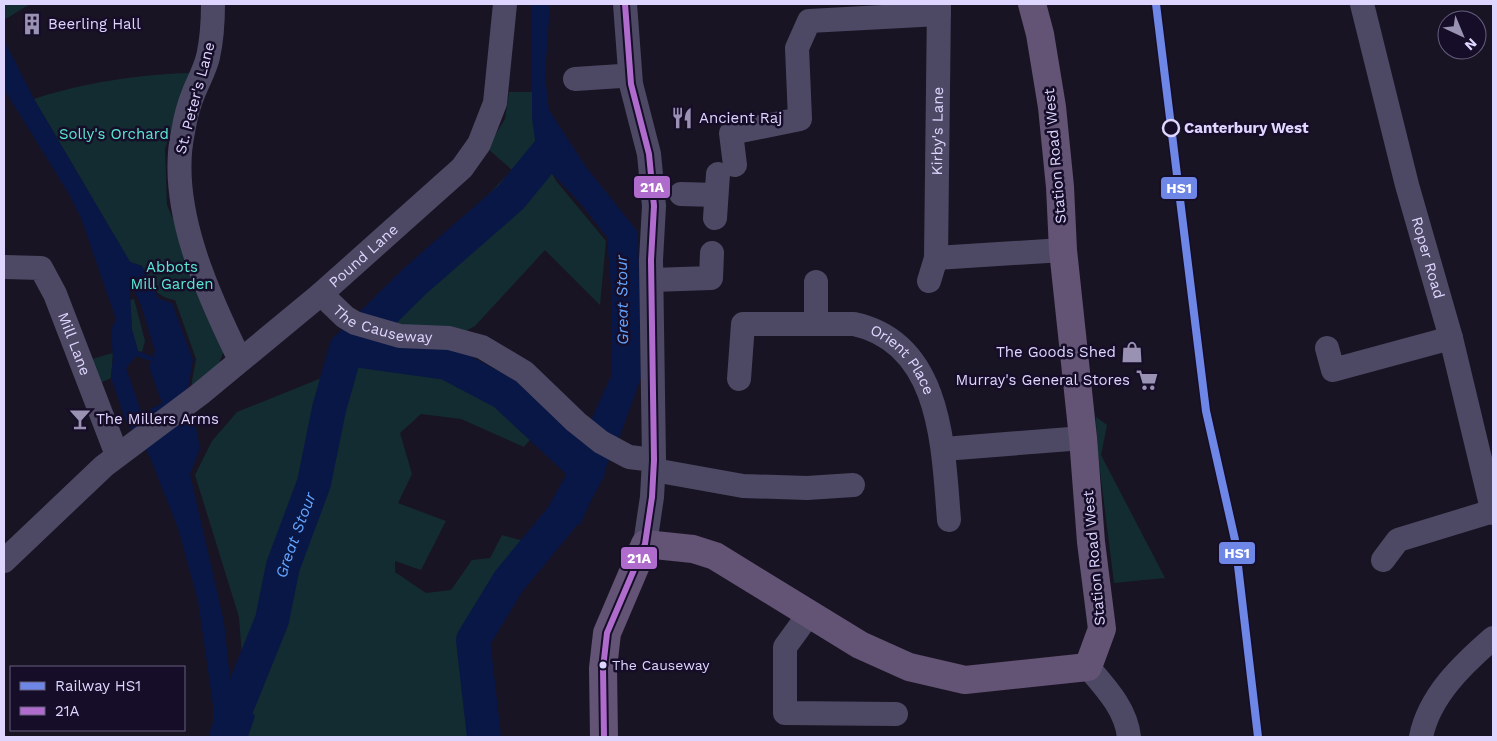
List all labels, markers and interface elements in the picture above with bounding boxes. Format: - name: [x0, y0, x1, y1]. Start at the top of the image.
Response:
- north arrow: [1437, 10, 1487, 60]
- building icon: Beerling Hall: [19, 11, 45, 37]
- place label: Beerling Hall: [48, 15, 141, 33]
- text: N: [1462, 35, 1480, 54]
- street label: St. Peter's Lane: [171, 40, 219, 156]
- street label: Kirby's Lane: [928, 87, 947, 176]
- street label: Station Road West: [1040, 87, 1070, 224]
- restaurant icon: Ancient Raj: [669, 105, 695, 131]
- place label: Ancient Raj: [699, 109, 782, 127]
- marker: Canterbury West: [1162, 119, 1180, 137]
- place label: Canterbury West: [1184, 119, 1309, 137]
- park label: Solly's Orchard: [59, 125, 169, 143]
- line badge: 21A: [633, 175, 671, 199]
- line badge: HS1: [1160, 176, 1198, 200]
- text: 21A: [640, 179, 664, 195]
- text: HS1: [1166, 180, 1192, 196]
- street label: Roper Road: [1408, 215, 1448, 301]
- street label: Pound Lane: [325, 220, 402, 292]
- water label: Great Stour: [612, 254, 632, 345]
- park label: Abbots Mill Garden: [130, 258, 214, 293]
- street label: The Causeway: [329, 301, 433, 346]
- street label: Mill Lane: [54, 310, 94, 378]
- street label: Orient Place: [868, 321, 938, 397]
- shop icon: The Goods Shed: [1119, 339, 1145, 365]
- place label: The Goods Shed: [996, 343, 1116, 361]
- supermarket icon: Murray's General Stores: [1134, 367, 1160, 393]
- place label: Murray's General Stores: [956, 371, 1130, 389]
- bar icon: The Millers Arms: [67, 406, 93, 432]
- place label: The Millers Arms: [96, 410, 219, 428]
- water label: Great Stour: [271, 489, 320, 579]
- street label: Station Road West: [1079, 489, 1109, 626]
- line badge: HS1: [1218, 541, 1256, 565]
- text: HS1: [1224, 545, 1250, 561]
- line badge: 21A: [620, 546, 658, 570]
- text: 21A: [627, 550, 651, 566]
- place label: The Causeway: [612, 657, 710, 673]
- marker: The Causeway: [598, 660, 608, 670]
- legend: [10, 666, 185, 731]
- text: Railway HS1: [55, 677, 141, 695]
- text: 21A: [55, 702, 80, 720]

